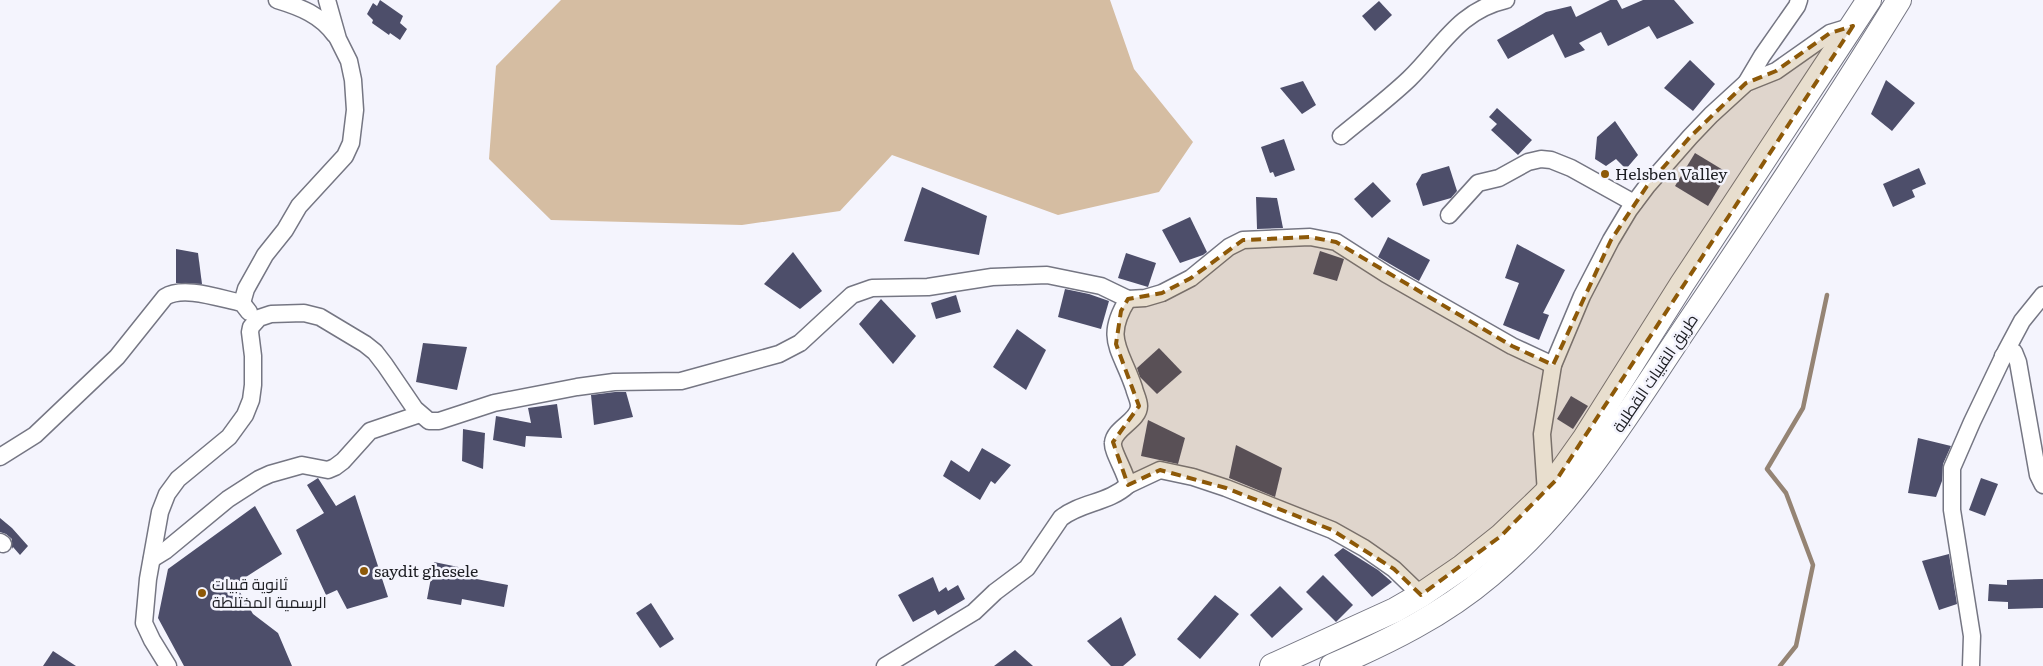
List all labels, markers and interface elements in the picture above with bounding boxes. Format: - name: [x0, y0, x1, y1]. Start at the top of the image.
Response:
- place label: Helsben Valley: [1615, 161, 1728, 185]
- marker: Helsben Valley: [1599, 168, 1611, 180]
- street label: طريق القبيات القطلبة: [1606, 308, 1703, 437]
- place label: saydit ghesele: [374, 558, 478, 582]
- marker: saydit ghesele: [358, 565, 370, 577]
- place label: ثانوية قبيات الرسمية المختلطة: [212, 571, 327, 613]
- marker: ثانوية قبيات الرسمية المختلطة: [196, 587, 208, 599]

